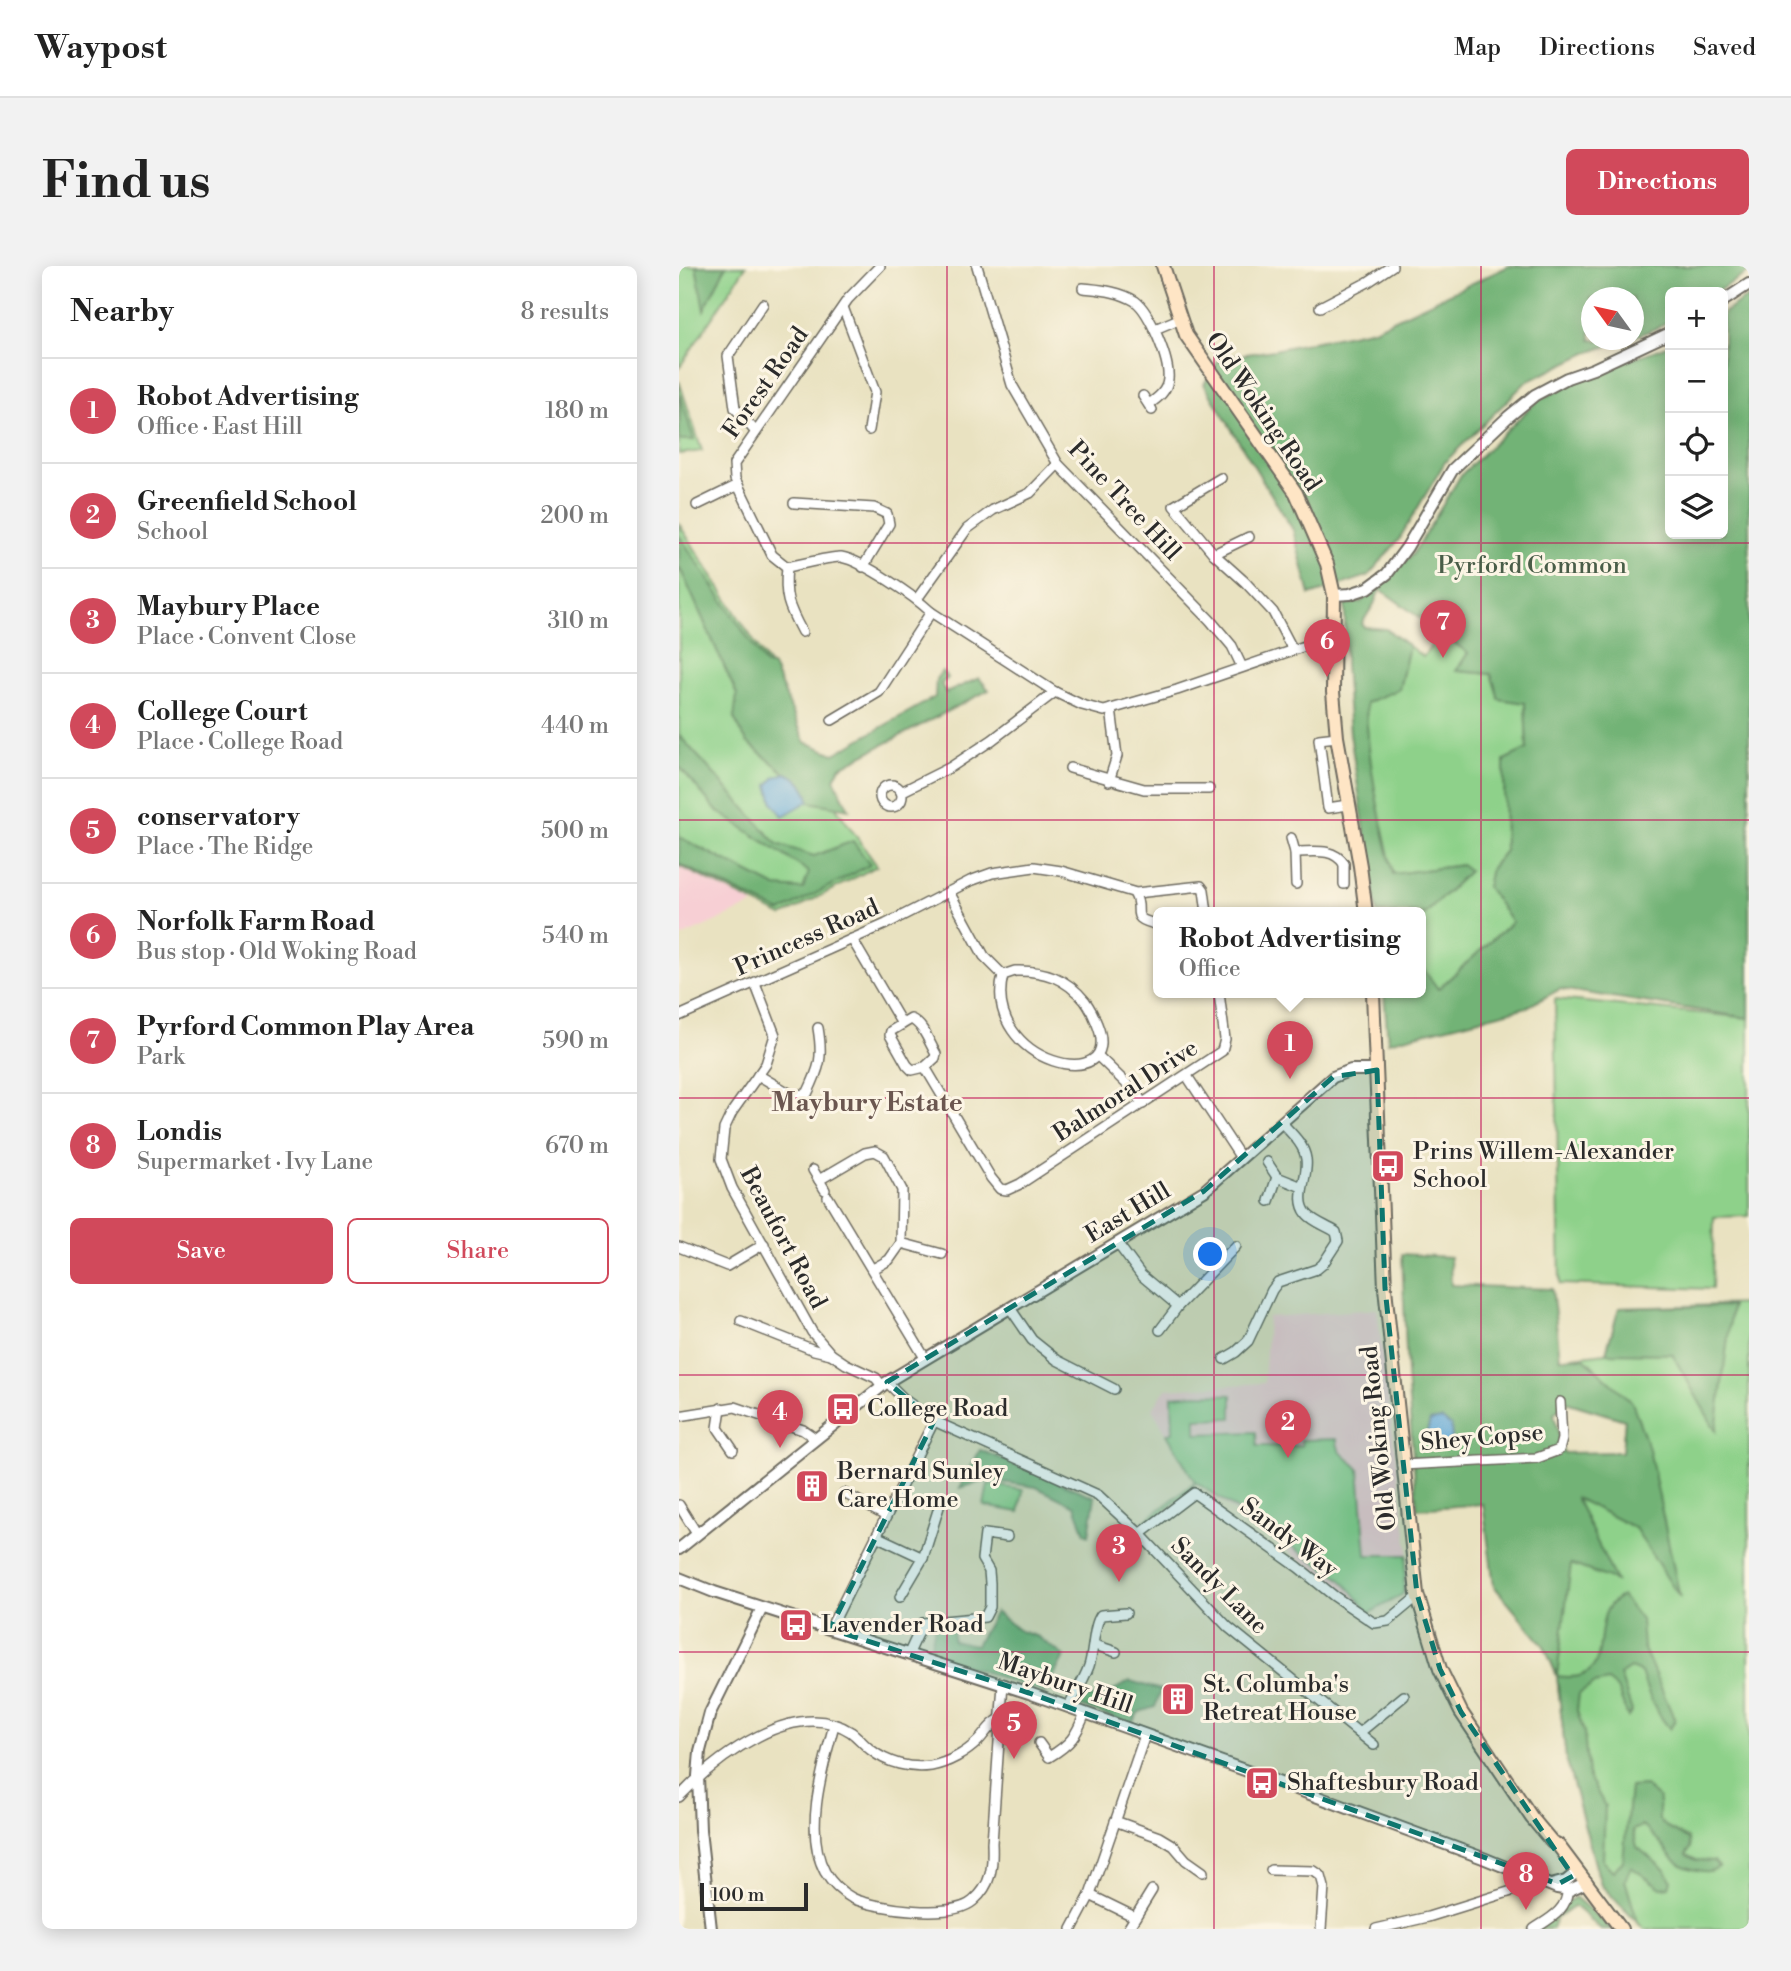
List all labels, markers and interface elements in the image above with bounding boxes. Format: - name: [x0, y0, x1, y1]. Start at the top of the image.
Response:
- text: Waypost: [35, 28, 167, 69]
- text: Map: [1454, 33, 1501, 63]
- text: Directions: [1539, 33, 1655, 63]
- text: Saved: [1693, 33, 1756, 63]
- button: Directions: [1566, 149, 1749, 215]
- text: Find us: [42, 152, 211, 213]
- north arrow: [1581, 287, 1644, 350]
- map controls: [1665, 287, 1728, 539]
- button: +: [1665, 287, 1728, 350]
- text: Nearby: [70, 293, 174, 331]
- text: 8 results: [521, 298, 609, 326]
- street label: Forest Road: [717, 321, 816, 445]
- street label: Old Woking Road: [1199, 327, 1328, 498]
- button: −: [1665, 350, 1728, 413]
- text: Robot Advertising: [137, 381, 358, 413]
- text: 1: [87, 397, 99, 425]
- text: 180 m: [545, 397, 609, 425]
- text: Office · East Hill: [137, 413, 302, 441]
- button: locate: [1665, 413, 1728, 476]
- street label: Pine Tree Hill: [1061, 435, 1187, 567]
- button: layers: [1665, 476, 1728, 539]
- text: Greenfield School: [137, 486, 357, 518]
- text: 2: [86, 502, 100, 530]
- text: 200 m: [541, 502, 609, 530]
- text: School: [137, 518, 208, 546]
- park label: Pyrford Common: [1437, 551, 1627, 581]
- text: Maybury Place: [137, 591, 320, 623]
- pin: 7: [1420, 600, 1466, 658]
- text: 3: [86, 607, 100, 635]
- text: 310 m: [548, 607, 609, 635]
- pin: 6: [1304, 619, 1350, 677]
- text: Place · Convent Close: [137, 623, 356, 651]
- text: College Court: [137, 696, 307, 728]
- text: 4: [85, 712, 101, 740]
- text: 440 m: [541, 712, 609, 740]
- text: Place · College Road: [137, 728, 343, 756]
- text: conservatory: [137, 801, 300, 833]
- text: 5: [86, 817, 100, 845]
- text: 500 m: [541, 817, 609, 845]
- text: Place · The Ridge: [137, 833, 313, 861]
- street label: Princess Road: [730, 893, 884, 983]
- text: Norfolk Farm Road: [137, 906, 375, 938]
- popup: [1153, 907, 1426, 998]
- text: 6: [86, 922, 100, 950]
- text: 540 m: [542, 922, 609, 950]
- text: Robot Advertising: [1179, 923, 1400, 955]
- text: Bus stop · Old Woking Road: [137, 938, 417, 966]
- text: Office: [1179, 955, 1241, 983]
- text: Pyrford Common Play Area: [137, 1011, 474, 1043]
- pin: 1: [1267, 1021, 1313, 1079]
- text: 7: [86, 1027, 100, 1055]
- text: 590 m: [542, 1027, 609, 1055]
- street label: Balmoral Drive: [1047, 1033, 1204, 1149]
- text: Park: [137, 1043, 185, 1071]
- district label: Maybury Estate: [771, 1087, 963, 1119]
- text: Londis: [137, 1116, 222, 1148]
- text: 8: [86, 1132, 100, 1160]
- text: 670 m: [545, 1132, 609, 1160]
- place label: Prins Willem-Alexander School: [1413, 1137, 1674, 1195]
- bus stop icon: Prins Willem-Alexander School: [1369, 1147, 1407, 1185]
- text: Supermarket · Ivy Lane: [137, 1148, 373, 1176]
- street label: Beaufort Road: [733, 1161, 833, 1315]
- street label: East Hill: [1080, 1176, 1176, 1250]
- button: Save: [70, 1218, 333, 1284]
- button: Share: [347, 1218, 609, 1284]
- your location: [1193, 1237, 1227, 1271]
- street label: Old Woking Road: [1354, 1344, 1404, 1532]
- pin: 4: [757, 1390, 803, 1448]
- bus stop icon: College Road: [824, 1390, 862, 1428]
- place label: College Road: [867, 1394, 1009, 1424]
- pin: 2: [1265, 1400, 1311, 1458]
- street label: Shey Copse: [1419, 1418, 1545, 1458]
- place label: Bernard Sunley Care Home: [836, 1457, 1005, 1515]
- building icon: Bernard Sunley Care Home: [793, 1467, 831, 1505]
- street label: Sandy Way: [1234, 1492, 1344, 1585]
- pin: 3: [1096, 1524, 1142, 1582]
- street label: Sandy Lane: [1164, 1531, 1274, 1641]
- bus stop icon: Lavender Road: [777, 1606, 815, 1644]
- place label: Lavender Road: [821, 1610, 984, 1640]
- street label: Maybury Hill: [993, 1647, 1137, 1721]
- place label: St. Columba's Retreat House: [1203, 1670, 1357, 1728]
- building icon: St. Columba's Retreat House: [1159, 1680, 1197, 1718]
- pin: 5: [991, 1701, 1037, 1759]
- bus stop icon: Shaftesbury Road: [1243, 1764, 1281, 1802]
- place label: Shaftesbury Road: [1287, 1768, 1479, 1798]
- pin: 8: [1503, 1852, 1549, 1910]
- scale bar: [700, 1880, 809, 1912]
- text: 100 m: [711, 1883, 764, 1907]

